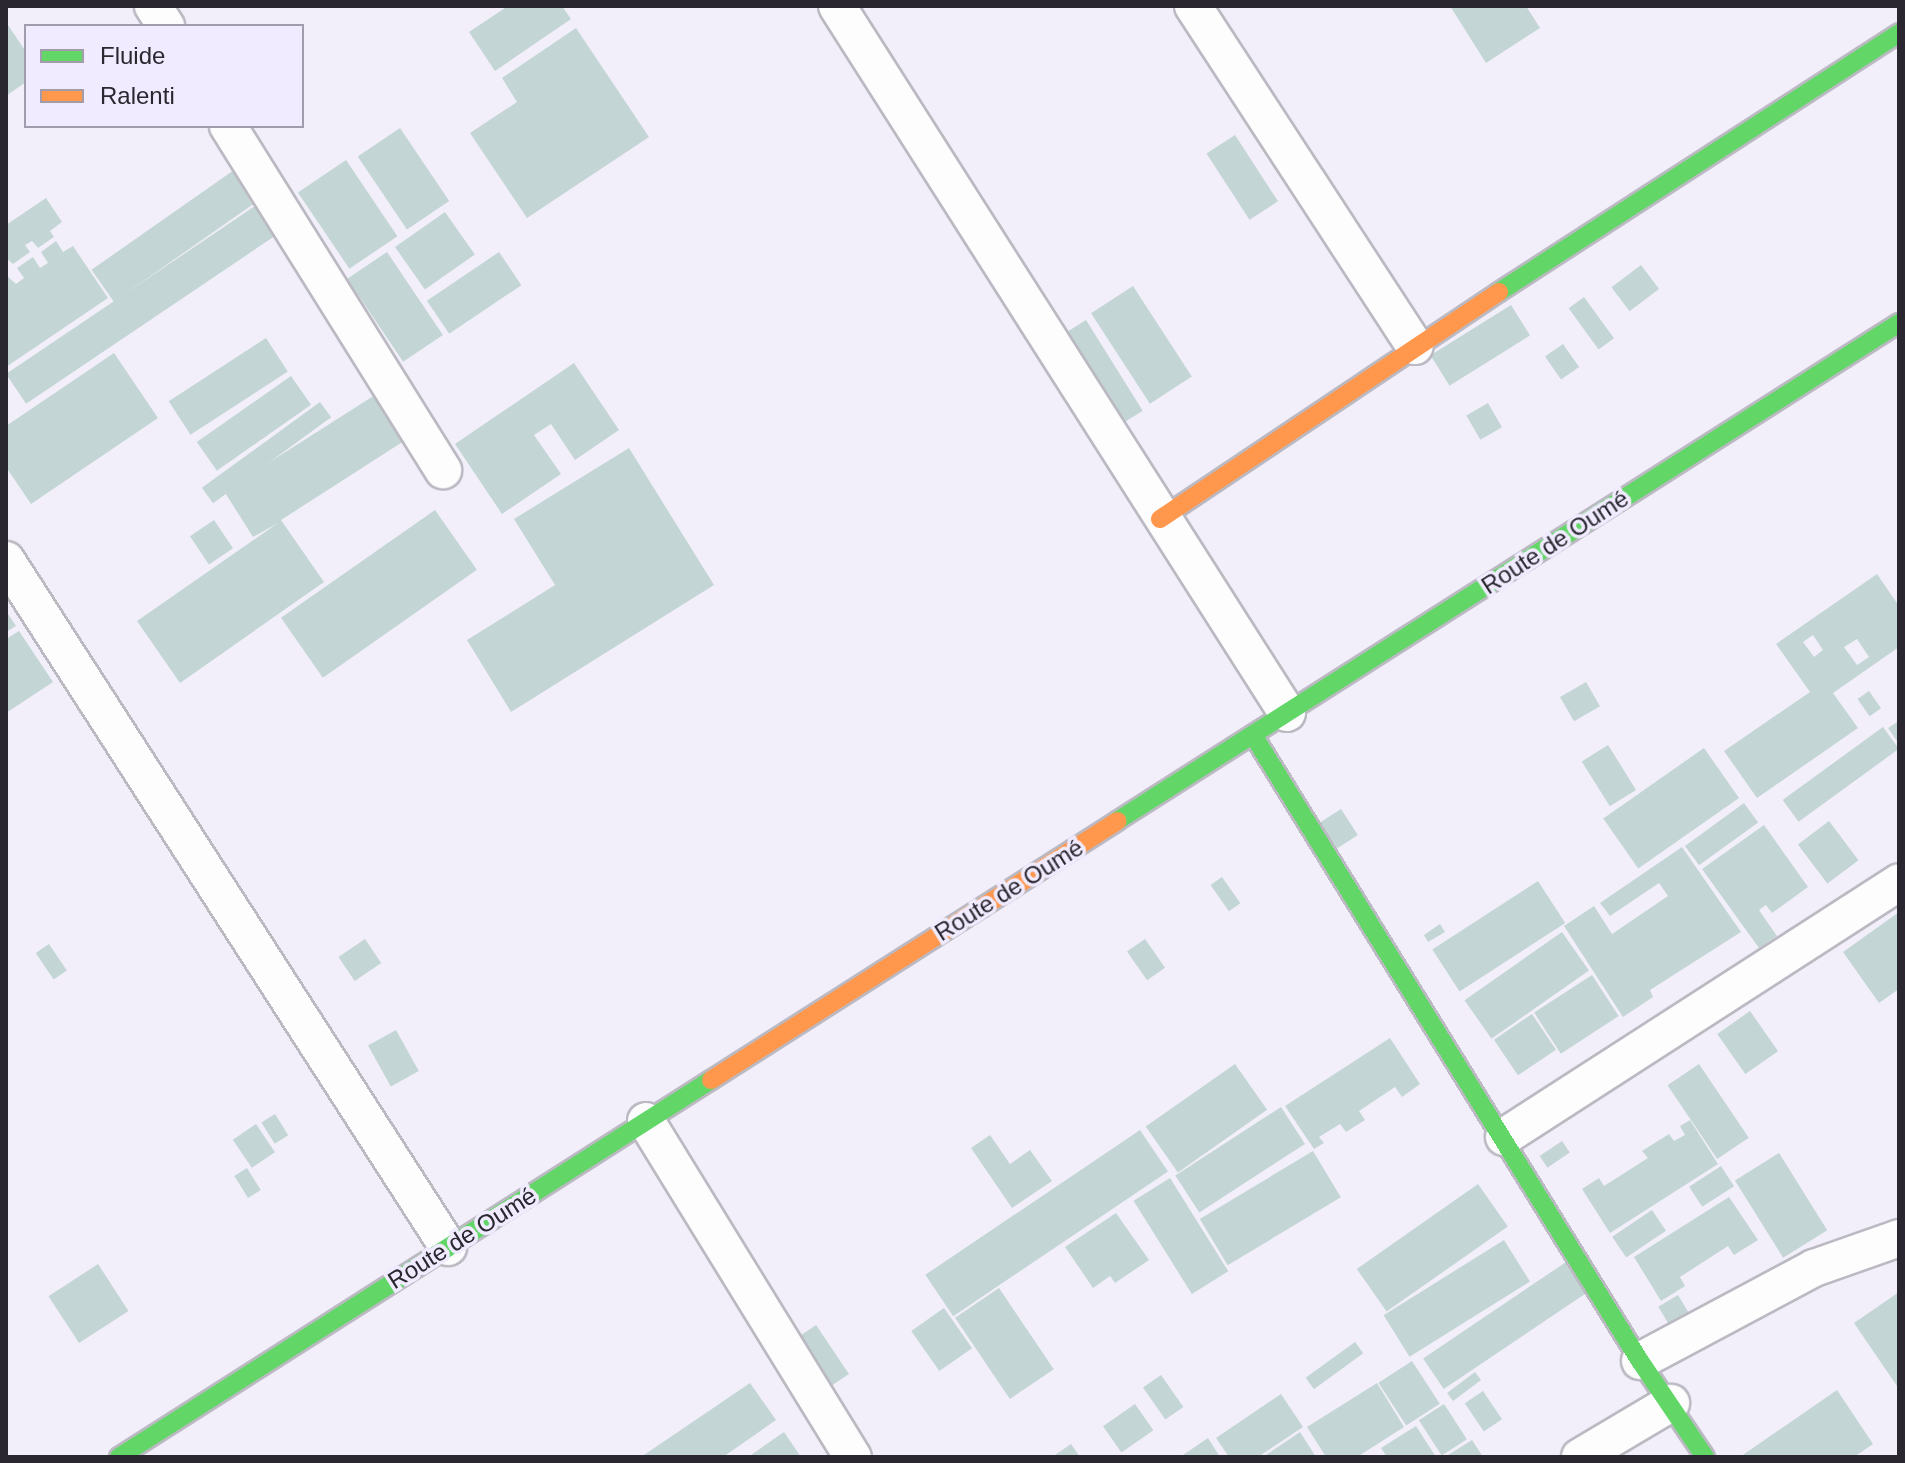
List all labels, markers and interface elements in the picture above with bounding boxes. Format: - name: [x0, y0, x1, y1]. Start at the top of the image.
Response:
- legend: [24, 24, 304, 128]
- text: Fluide: [100, 42, 165, 69]
- text: Ralenti: [100, 82, 175, 109]
- street label: Route de Oumé: [1476, 484, 1634, 600]
- street label: Route de Oumé: [930, 833, 1088, 947]
- street label: Route de Oumé: [383, 1181, 541, 1295]

